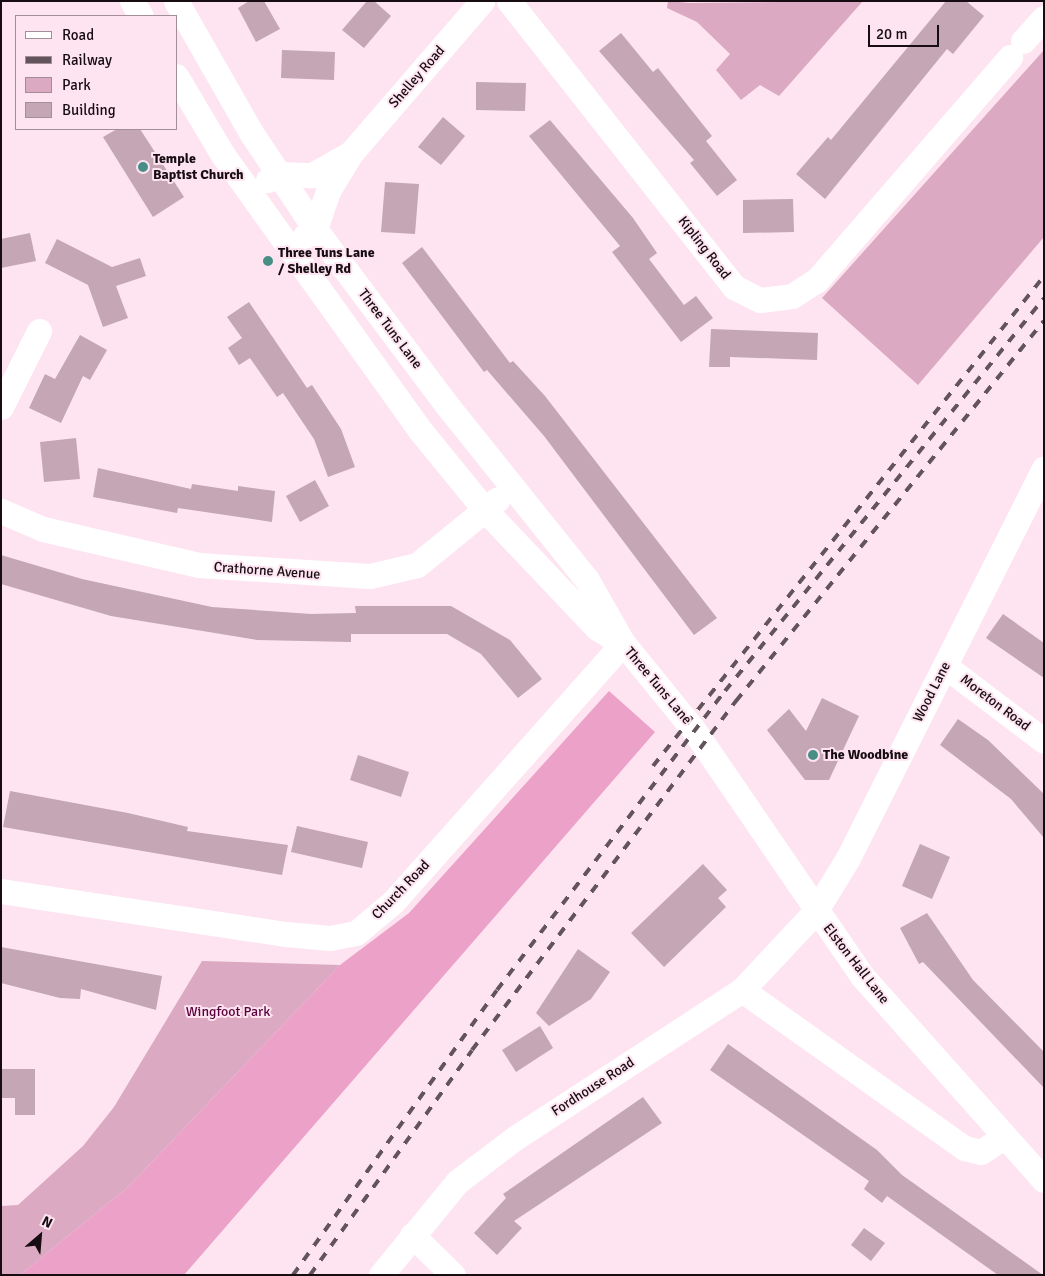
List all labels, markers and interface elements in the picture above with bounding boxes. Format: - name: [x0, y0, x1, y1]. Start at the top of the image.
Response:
- legend: [15, 15, 178, 130]
- scale bar: [870, 15, 941, 47]
- text: 20 m: [876, 25, 907, 43]
- text: Road: [62, 26, 94, 44]
- street label: Shelley Road: [385, 43, 449, 111]
- text: Railway: [62, 51, 112, 69]
- text: Park: [62, 76, 91, 94]
- text: Building: [62, 101, 116, 119]
- place label: Temple Baptist Church: [153, 151, 244, 184]
- marker: Temple Baptist Church: [137, 161, 149, 173]
- street label: Kipling Road: [674, 213, 734, 283]
- place label: Three Tuns Lane / Shelley Rd: [278, 245, 375, 278]
- marker: Three Tuns Lane / Shelley Rd: [262, 255, 274, 267]
- street label: Three Tuns Lane: [355, 286, 425, 372]
- street label: Crathorne Avenue: [213, 559, 321, 583]
- street label: Three Tuns Lane: [621, 644, 695, 728]
- street label: Wood Lane: [910, 659, 954, 725]
- street label: Moreton Road: [957, 671, 1033, 735]
- place label: The Woodbine: [823, 747, 908, 763]
- marker: The Woodbine: [807, 749, 819, 761]
- street label: Church Road: [369, 857, 433, 923]
- street label: Elston Hall Lane: [819, 920, 893, 1008]
- park label: Wingfoot Park: [186, 1004, 270, 1020]
- street label: Fordhouse Road: [548, 1054, 638, 1120]
- north arrow: [15, 1211, 65, 1261]
- text: N: [39, 1212, 55, 1232]

